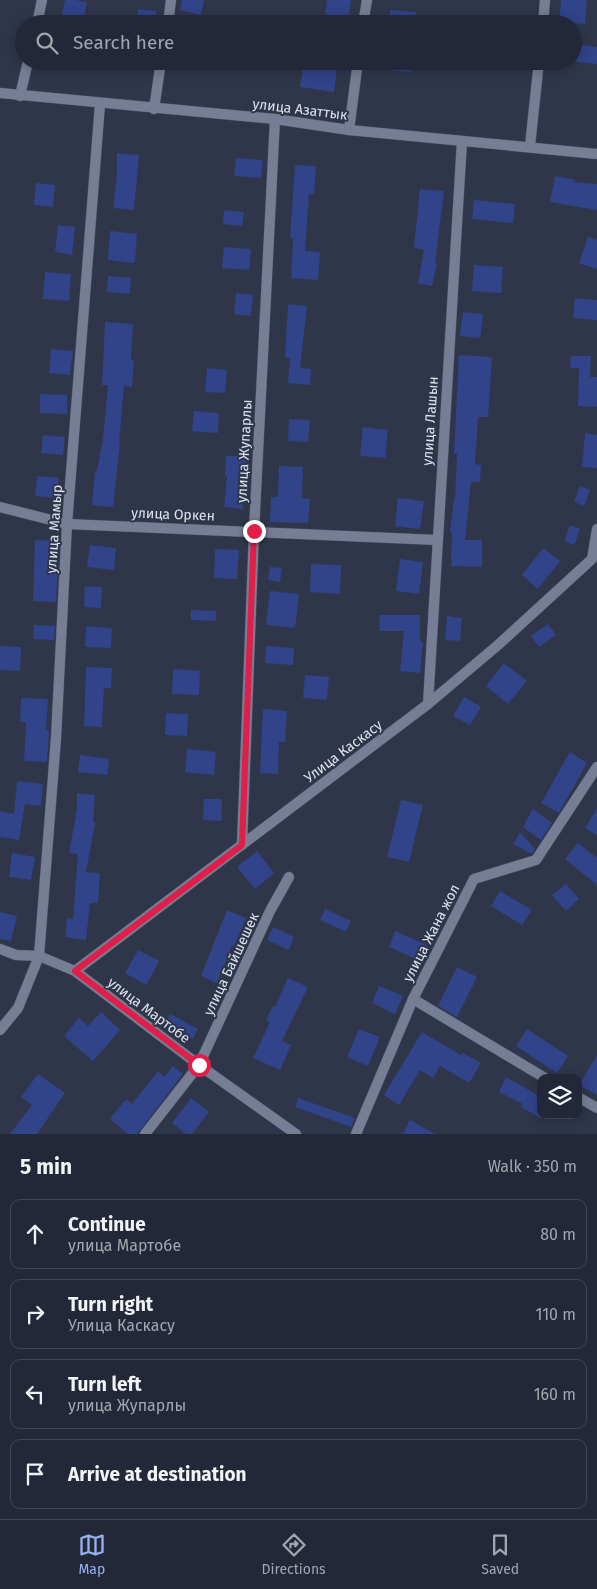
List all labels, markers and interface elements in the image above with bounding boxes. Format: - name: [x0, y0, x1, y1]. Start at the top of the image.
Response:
- search box: [15, 15, 582, 70]
- icon: search: [33, 29, 61, 57]
- text: Search here: [73, 31, 174, 54]
- street label: улица Азаттык: [252, 95, 349, 124]
- street label: улица Лашын: [419, 376, 442, 466]
- street label: улица Жупарлы: [233, 399, 256, 503]
- street label: улица Мамыр: [43, 484, 66, 574]
- street label: улица Оркен: [131, 505, 215, 524]
- route end: [243, 520, 266, 543]
- street label: Улица Каскасу: [301, 716, 386, 786]
- street label: улица Жана жол: [399, 882, 463, 985]
- street label: улица Байшешек: [200, 909, 263, 1018]
- street label: улица Мартобе: [104, 974, 193, 1047]
- route start: [188, 1054, 211, 1077]
- map controls: [537, 1074, 582, 1119]
- button: layers: [537, 1074, 582, 1119]
- text: 5 min: [20, 1154, 72, 1180]
- text: Walk · 350 m: [488, 1157, 577, 1176]
- text: Continue: [68, 1213, 146, 1236]
- icon: ahead: [21, 1220, 49, 1248]
- text: 80 m: [540, 1225, 576, 1244]
- text: улица Мартобе: [68, 1236, 181, 1255]
- text: Turn right: [68, 1293, 153, 1316]
- icon: right: [21, 1300, 49, 1328]
- text: 110 m: [535, 1305, 576, 1324]
- text: Улица Каскасу: [68, 1316, 175, 1335]
- text: Turn left: [68, 1373, 142, 1396]
- icon: left: [21, 1380, 49, 1408]
- text: 160 m: [534, 1385, 576, 1404]
- text: улица Жупарлы: [68, 1396, 186, 1415]
- icon: arrive: [21, 1460, 49, 1488]
- text: Arrive at destination: [68, 1463, 247, 1486]
- tab: Map: [78, 1531, 106, 1578]
- tab: Directions: [261, 1531, 326, 1578]
- tab: Saved: [481, 1531, 519, 1578]

